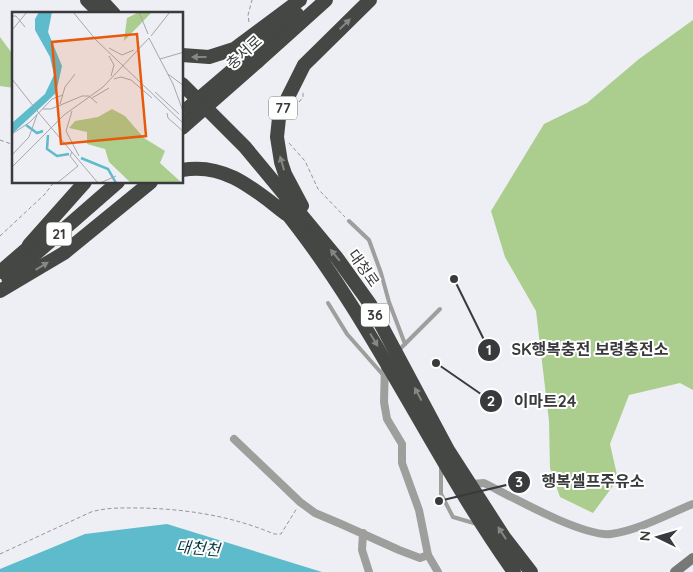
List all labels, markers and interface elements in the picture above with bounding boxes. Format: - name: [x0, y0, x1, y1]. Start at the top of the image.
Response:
- inset map: [12, 12, 184, 184]
- one-way arrow: [339, 18, 351, 30]
- street label: 충서로: [222, 31, 266, 73]
- one-way arrow: [191, 53, 207, 61]
- road number: 77: [269, 96, 297, 120]
- one-way arrow: [277, 156, 285, 171]
- road number: 21: [46, 222, 72, 245]
- street label: 대청로: [344, 246, 384, 290]
- one-way arrow: [329, 249, 340, 262]
- one-way arrow: [35, 262, 48, 271]
- road number: 36: [361, 304, 389, 326]
- one-way arrow: [369, 333, 378, 346]
- callout: SK행복충전 보령충전소: [477, 334, 679, 365]
- text: SK행복충전 보령충전소: [512, 339, 669, 359]
- text: 1: [486, 340, 492, 359]
- callout: 이마트24: [479, 386, 586, 417]
- one-way arrow: [414, 387, 422, 401]
- text: 2: [487, 391, 495, 410]
- text: 이마트24: [514, 391, 577, 411]
- callout: 행복셀프주유소: [506, 466, 654, 497]
- text: 행복셀프주유소: [541, 471, 645, 491]
- text: 3: [515, 472, 523, 491]
- north arrow: [633, 512, 683, 562]
- one-way arrow: [497, 526, 507, 540]
- text: N: [636, 530, 654, 542]
- water label: 대천천: [175, 536, 223, 560]

